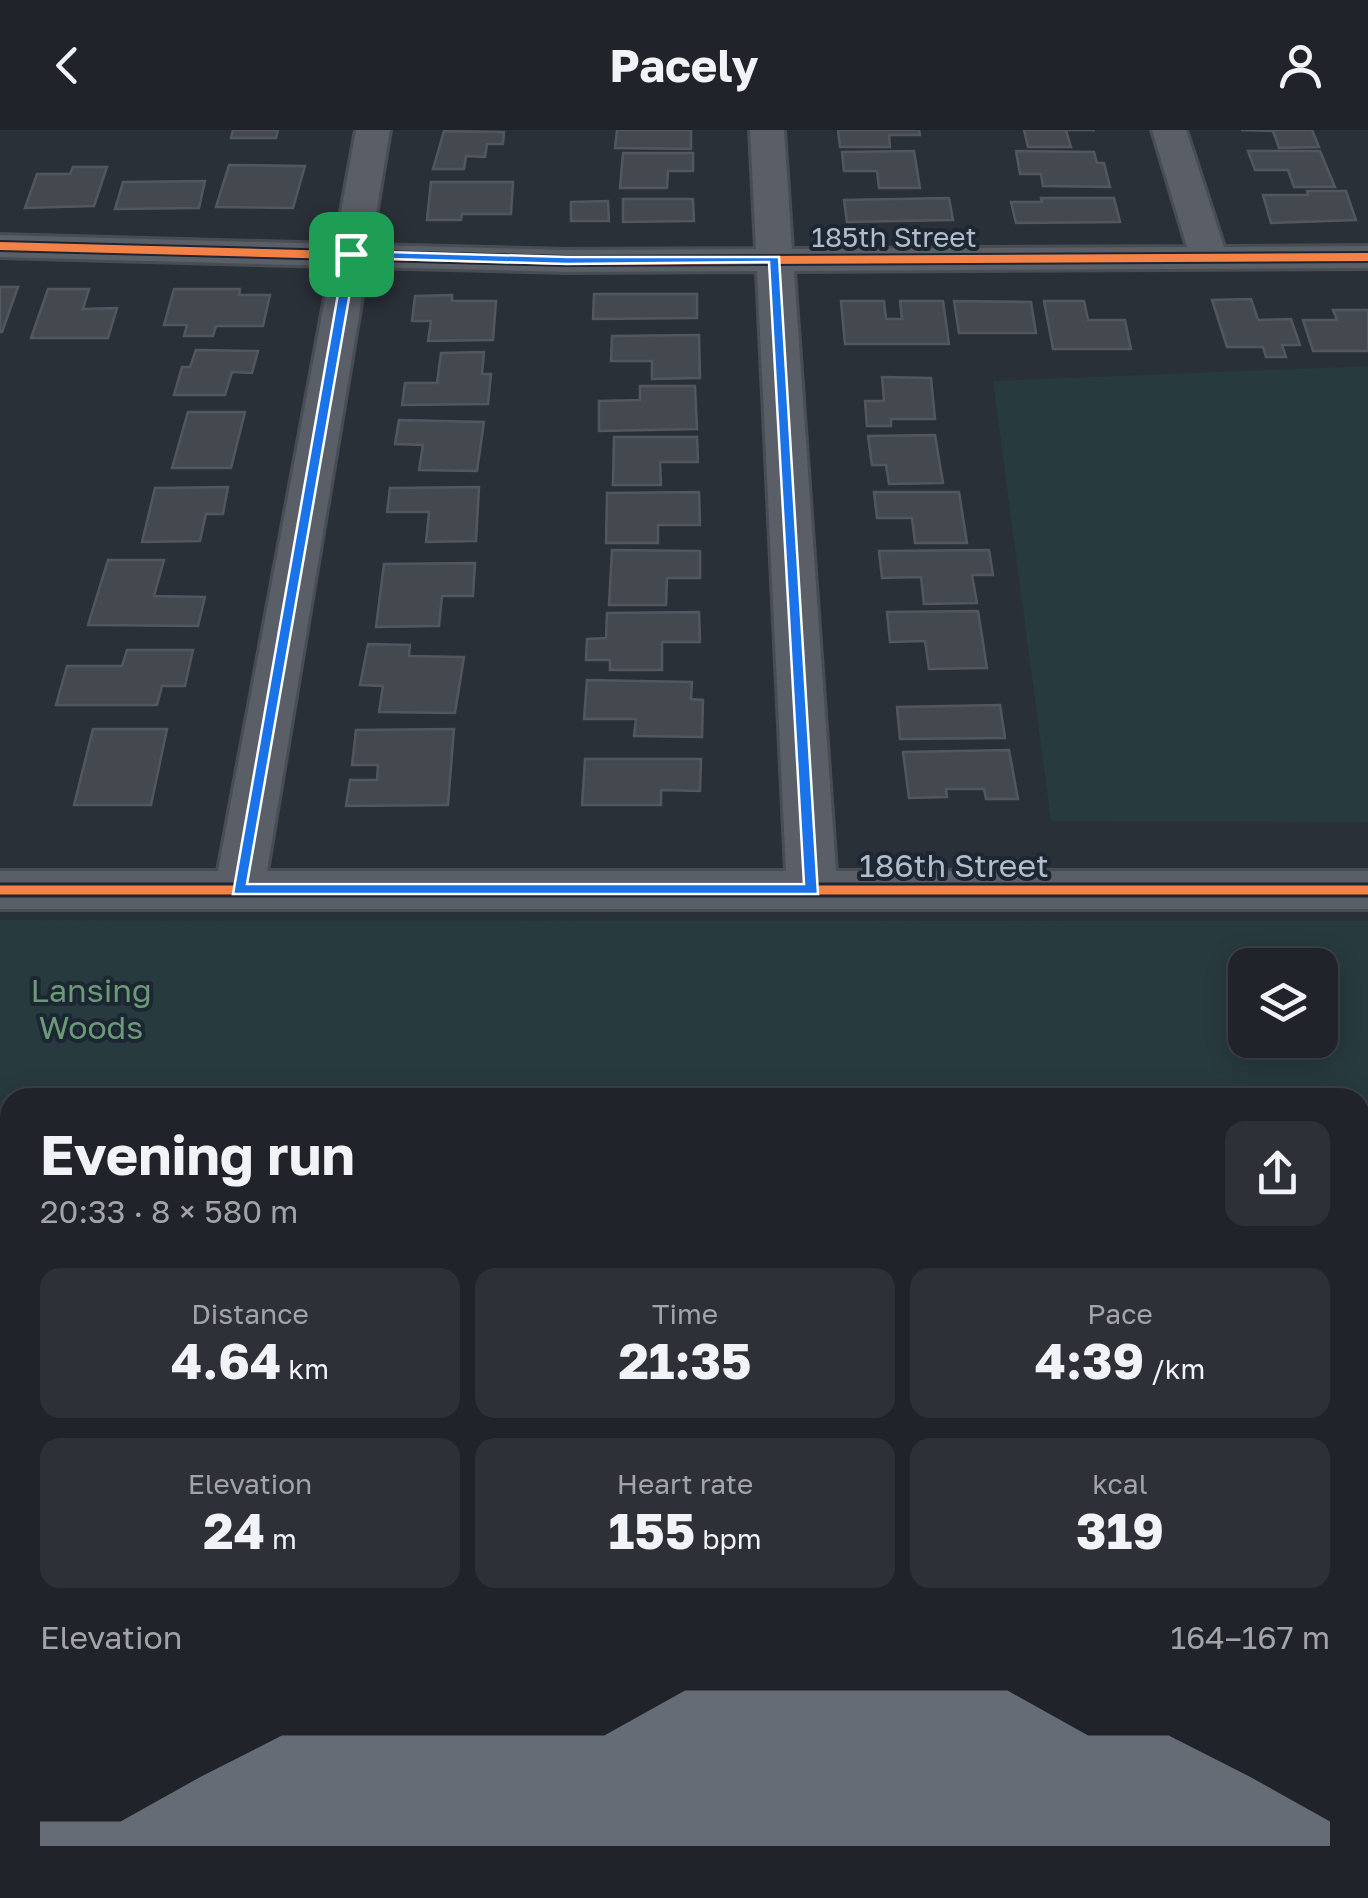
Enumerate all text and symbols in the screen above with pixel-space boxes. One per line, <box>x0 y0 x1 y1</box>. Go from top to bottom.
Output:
icon: back <box>40 38 95 93</box>
text: Pacely <box>609 38 759 92</box>
icon: person <box>1273 38 1328 93</box>
pin <box>309 212 394 297</box>
street label: 185th Street <box>811 220 977 253</box>
icon: arrive <box>324 227 379 282</box>
street label: 186th Street <box>859 846 1049 884</box>
map controls <box>1228 948 1338 1058</box>
button: layers <box>1228 948 1338 1058</box>
park label: Lansing Woods <box>30 971 152 1046</box>
text: Evening run <box>40 1121 355 1187</box>
button: share <box>1225 1121 1330 1226</box>
text: 20:33 · 8 × 580 m <box>40 1192 298 1230</box>
text: Distance <box>191 1297 309 1330</box>
text: Time <box>652 1297 718 1330</box>
text: Pace <box>1087 1297 1153 1330</box>
text: 4.64 <box>171 1330 281 1390</box>
text: 21:35 <box>618 1330 752 1390</box>
text: 4:39 <box>1035 1330 1144 1390</box>
text: km <box>281 1352 329 1385</box>
text: /km <box>1144 1352 1205 1385</box>
text: Elevation <box>188 1467 312 1500</box>
text: Heart rate <box>617 1467 753 1500</box>
text: kcal <box>1092 1467 1148 1500</box>
text: 24 <box>203 1500 265 1560</box>
text: 155 <box>609 1500 695 1560</box>
text: 319 <box>1076 1500 1164 1560</box>
text: m <box>265 1522 297 1555</box>
text: bpm <box>695 1522 761 1555</box>
text: Elevation <box>40 1618 182 1656</box>
text: 164–167 m <box>1170 1618 1330 1656</box>

